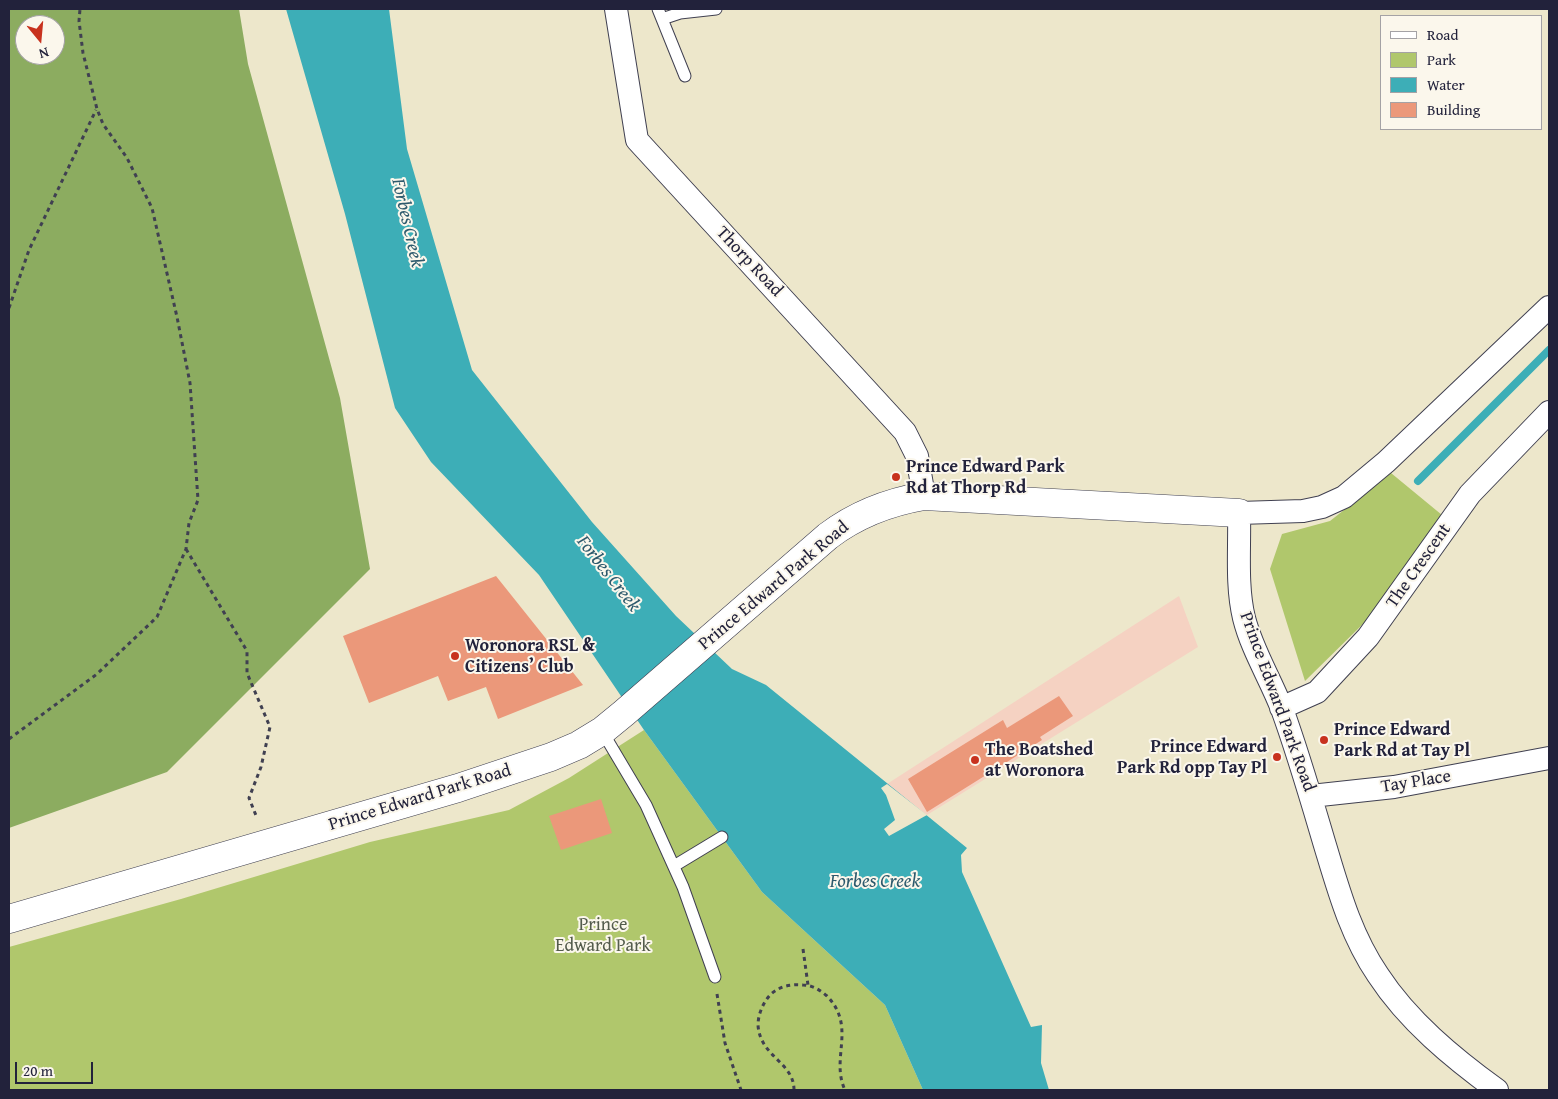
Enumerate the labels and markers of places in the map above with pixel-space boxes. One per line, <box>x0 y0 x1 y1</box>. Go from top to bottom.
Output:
place label: Prince Edward Park Rd at Thorp Rd <box>906 456 1065 498</box>
marker: Prince Edward Park Rd at Thorp Rd <box>890 471 902 483</box>
place label: Woronora RSL & Citizens’ Club <box>465 635 595 678</box>
marker: Woronora RSL & Citizens’ Club <box>449 650 461 662</box>
place label: Prince Edward Park Rd at Tay Pl <box>1334 719 1470 762</box>
marker: Prince Edward Park Rd at Tay Pl <box>1318 734 1330 746</box>
place label: Prince Edward Park Rd opp Tay Pl <box>1117 736 1267 779</box>
place label: The Boatshed at Woronora <box>985 739 1093 782</box>
marker: Prince Edward Park Rd opp Tay Pl <box>1271 751 1283 763</box>
marker: The Boatshed at Woronora <box>969 754 981 766</box>

